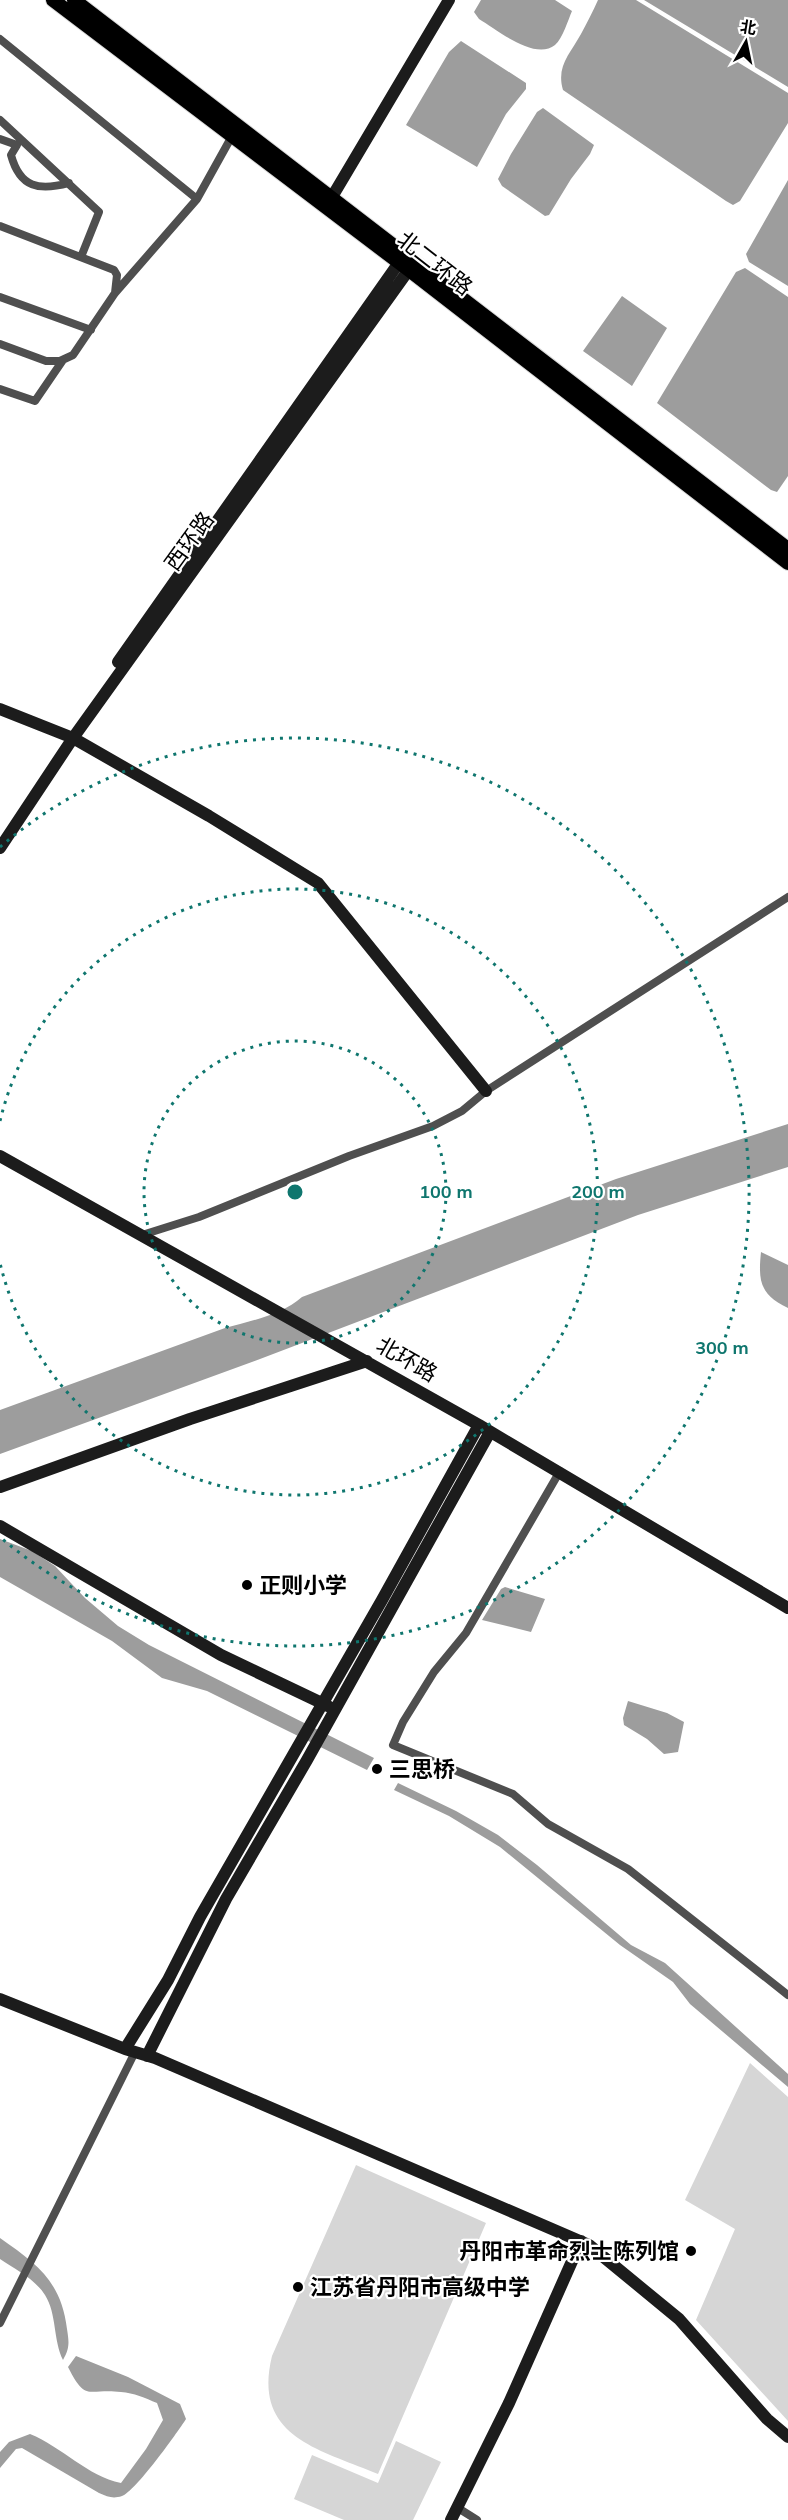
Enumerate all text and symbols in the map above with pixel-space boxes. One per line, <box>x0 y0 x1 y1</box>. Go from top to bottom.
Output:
north arrow <box>716 12 776 72</box>
text: 北 <box>739 16 758 38</box>
street label: 北二环路 <box>392 225 478 301</box>
street label: 西环路 <box>158 506 220 576</box>
text: 100 m <box>419 1180 473 1203</box>
text: 200 m <box>571 1180 625 1203</box>
centre of rings <box>285 1182 305 1202</box>
street label: 北环路 <box>371 1330 443 1388</box>
text: 300 m <box>695 1336 749 1359</box>
place label: 正则小学 <box>259 1571 347 1599</box>
marker: 正则小学 <box>240 1578 254 1592</box>
place label: 三思桥 <box>389 1755 455 1783</box>
marker: 三思桥 <box>370 1762 384 1776</box>
place label: 丹阳市革命烈士陈列馆 <box>459 2237 679 2265</box>
marker: 丹阳市革命烈士陈列馆 <box>684 2244 698 2258</box>
place label: 江苏省丹阳市高级中学 <box>310 2273 530 2301</box>
marker: 江苏省丹阳市高级中学 <box>291 2280 305 2294</box>

